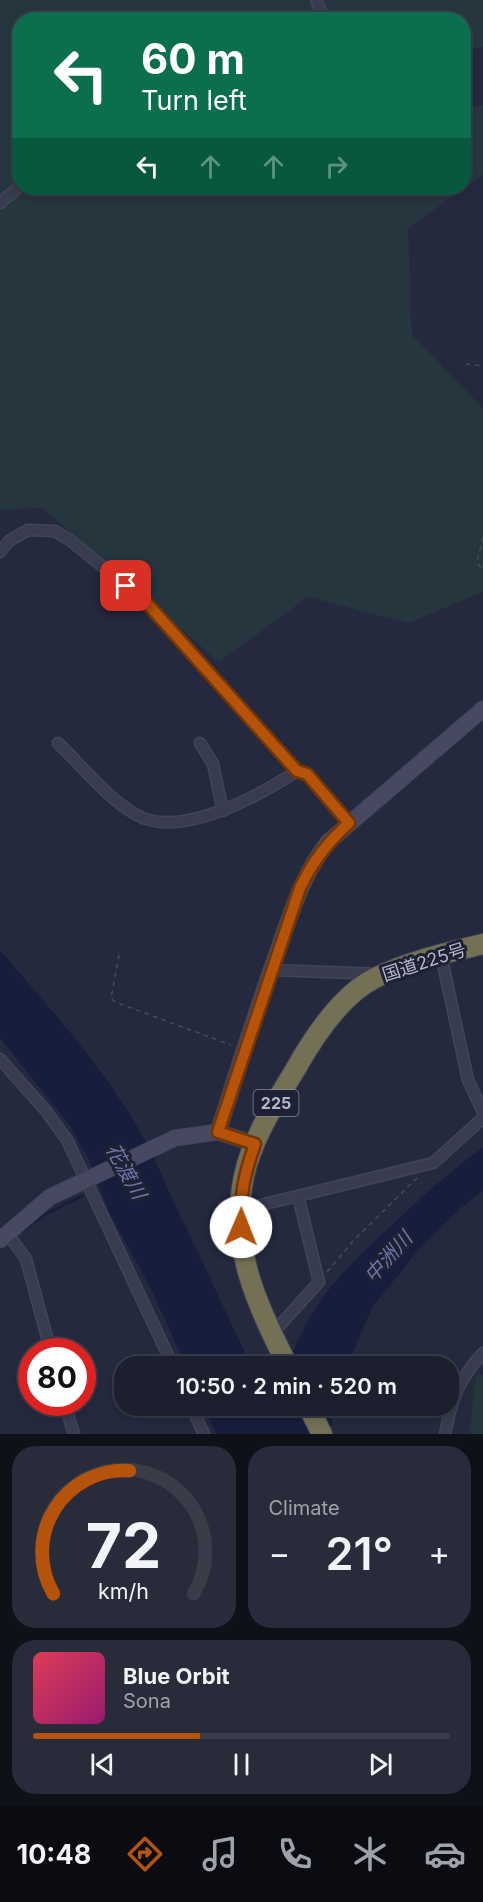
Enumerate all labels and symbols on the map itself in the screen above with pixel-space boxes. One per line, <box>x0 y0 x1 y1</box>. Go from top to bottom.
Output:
pin <box>100 560 151 611</box>
street label: 国道225号 <box>379 939 469 985</box>
road number: 225 <box>254 1090 298 1116</box>
water label: 花渡川 <box>101 1139 152 1205</box>
position arrow <box>209 1195 273 1259</box>
water label: 中洲川 <box>359 1225 418 1287</box>
speed limit sign: 80 <box>18 1338 96 1416</box>

